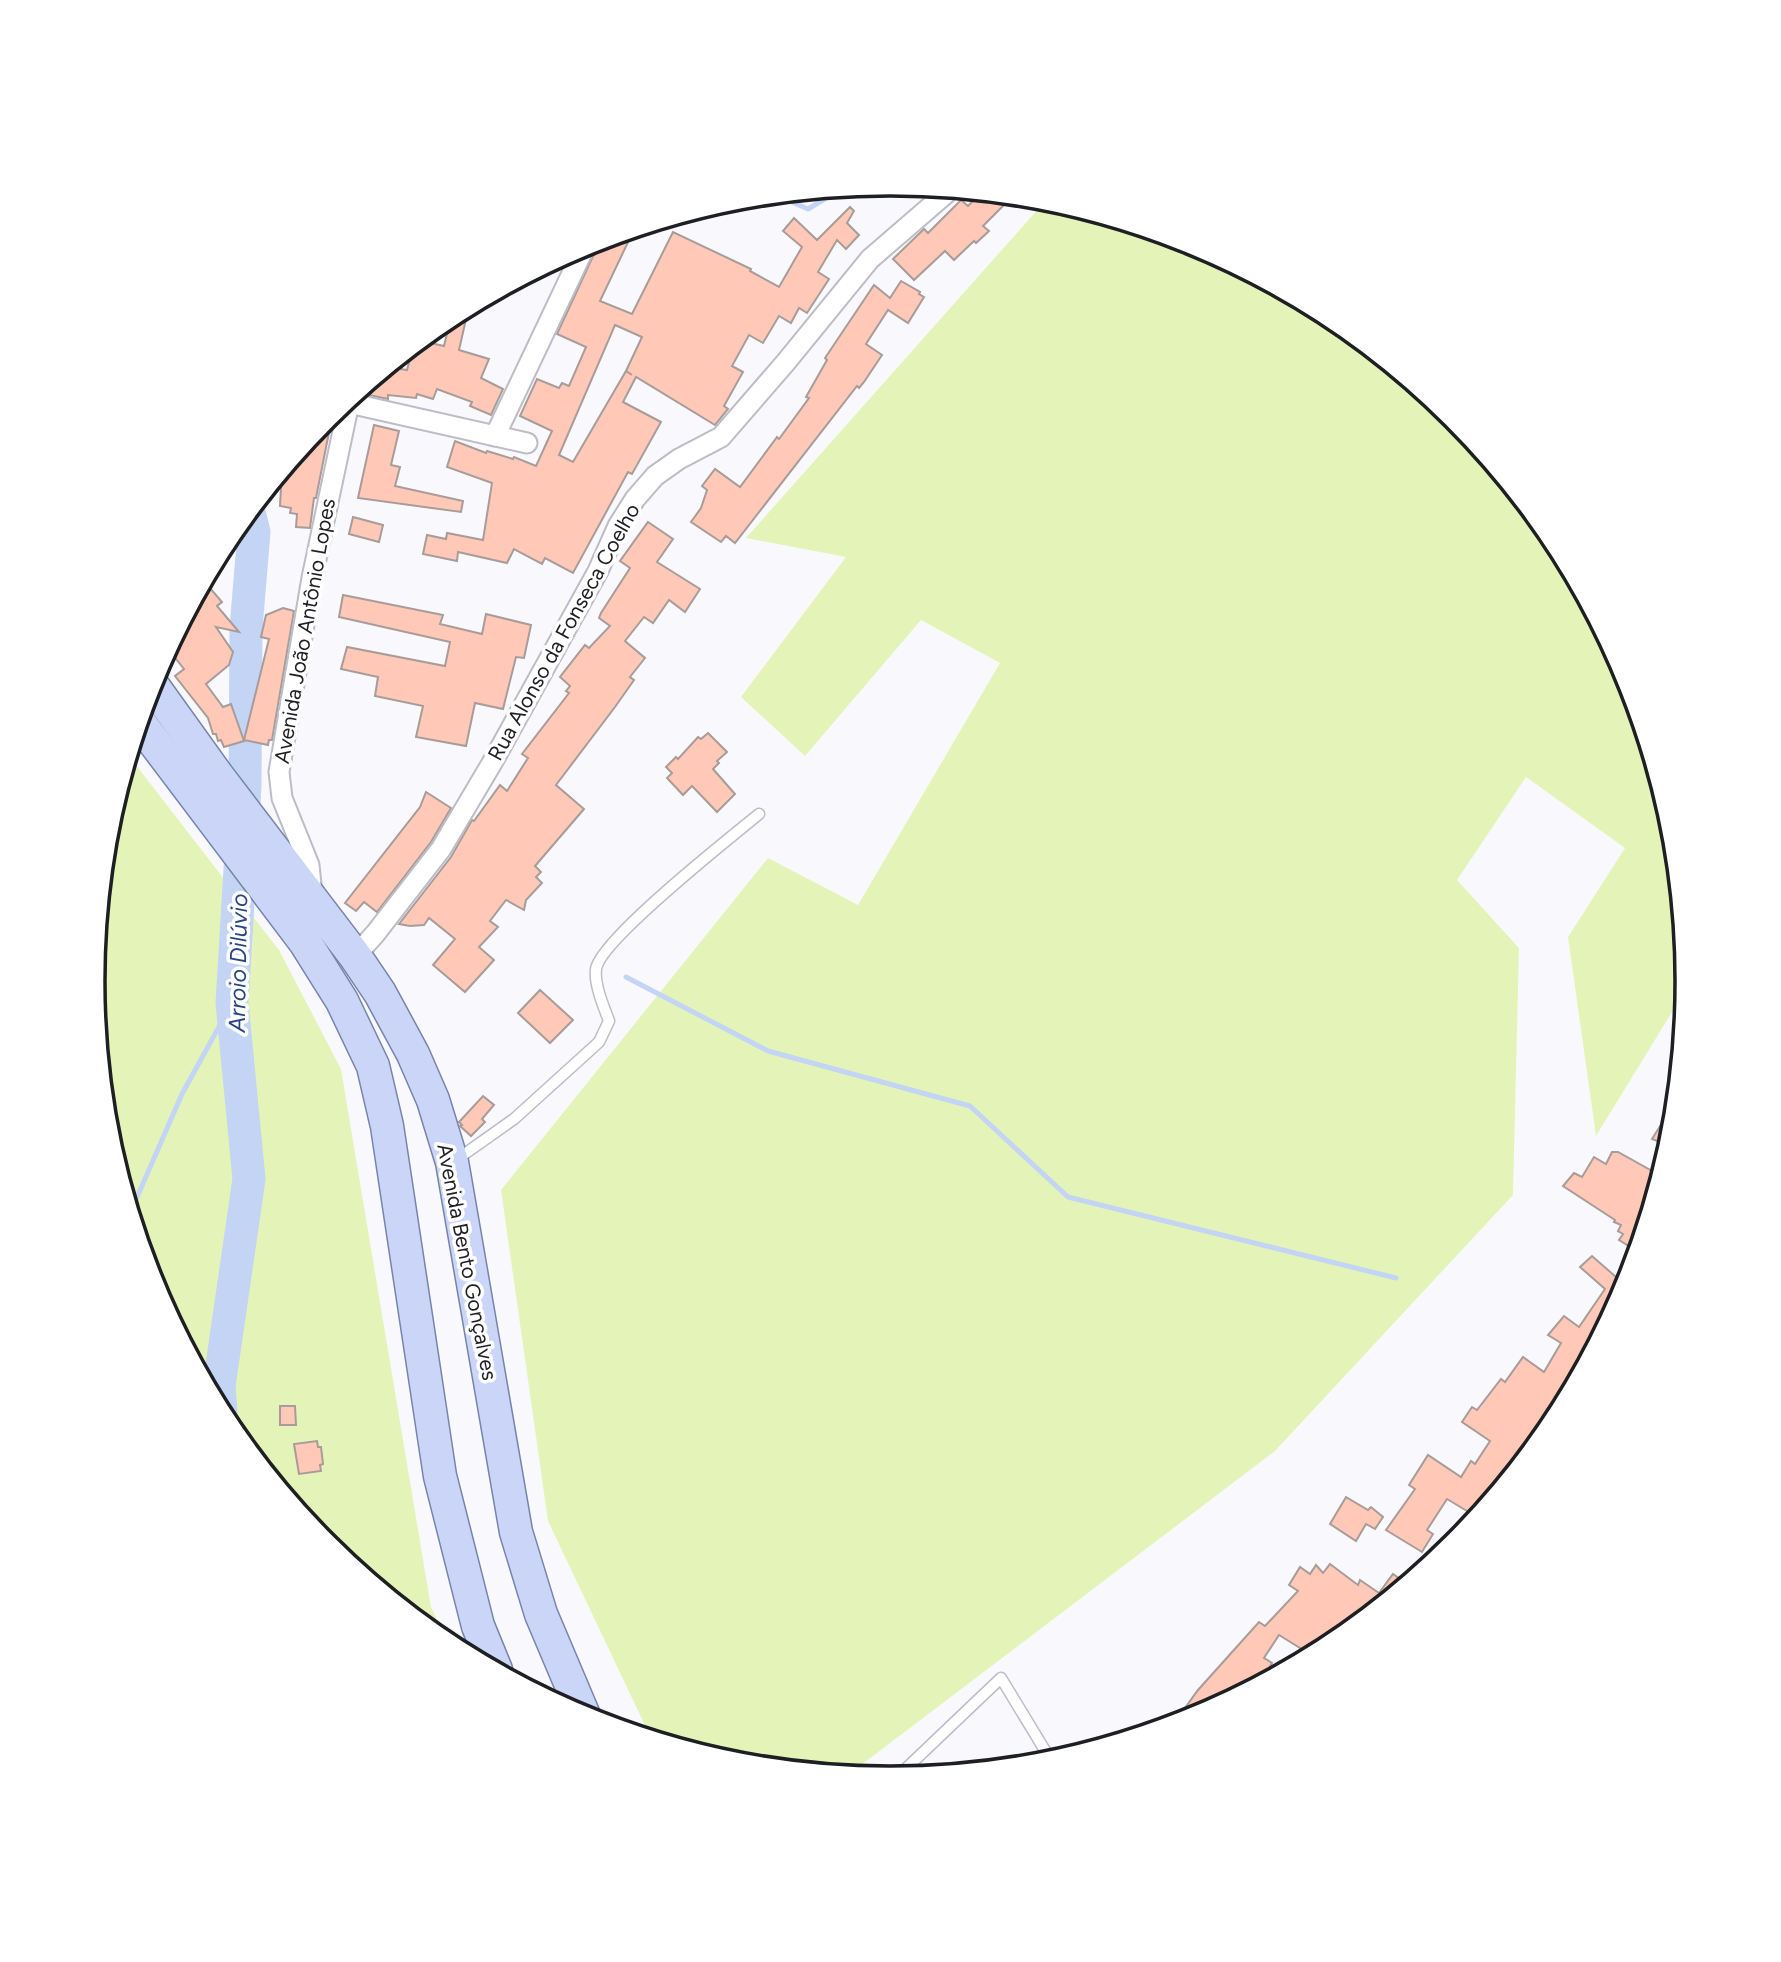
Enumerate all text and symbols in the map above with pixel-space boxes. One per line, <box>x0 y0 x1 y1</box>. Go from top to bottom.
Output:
street label: Avenida João Antônio Lopes <box>269 496 340 765</box>
street label: Rua Alonso da Fonseca Coelho <box>482 499 645 765</box>
water label: Arroio Dilúvio <box>223 893 253 1034</box>
street label: Avenida Bento Gonçalves <box>432 1141 503 1382</box>

